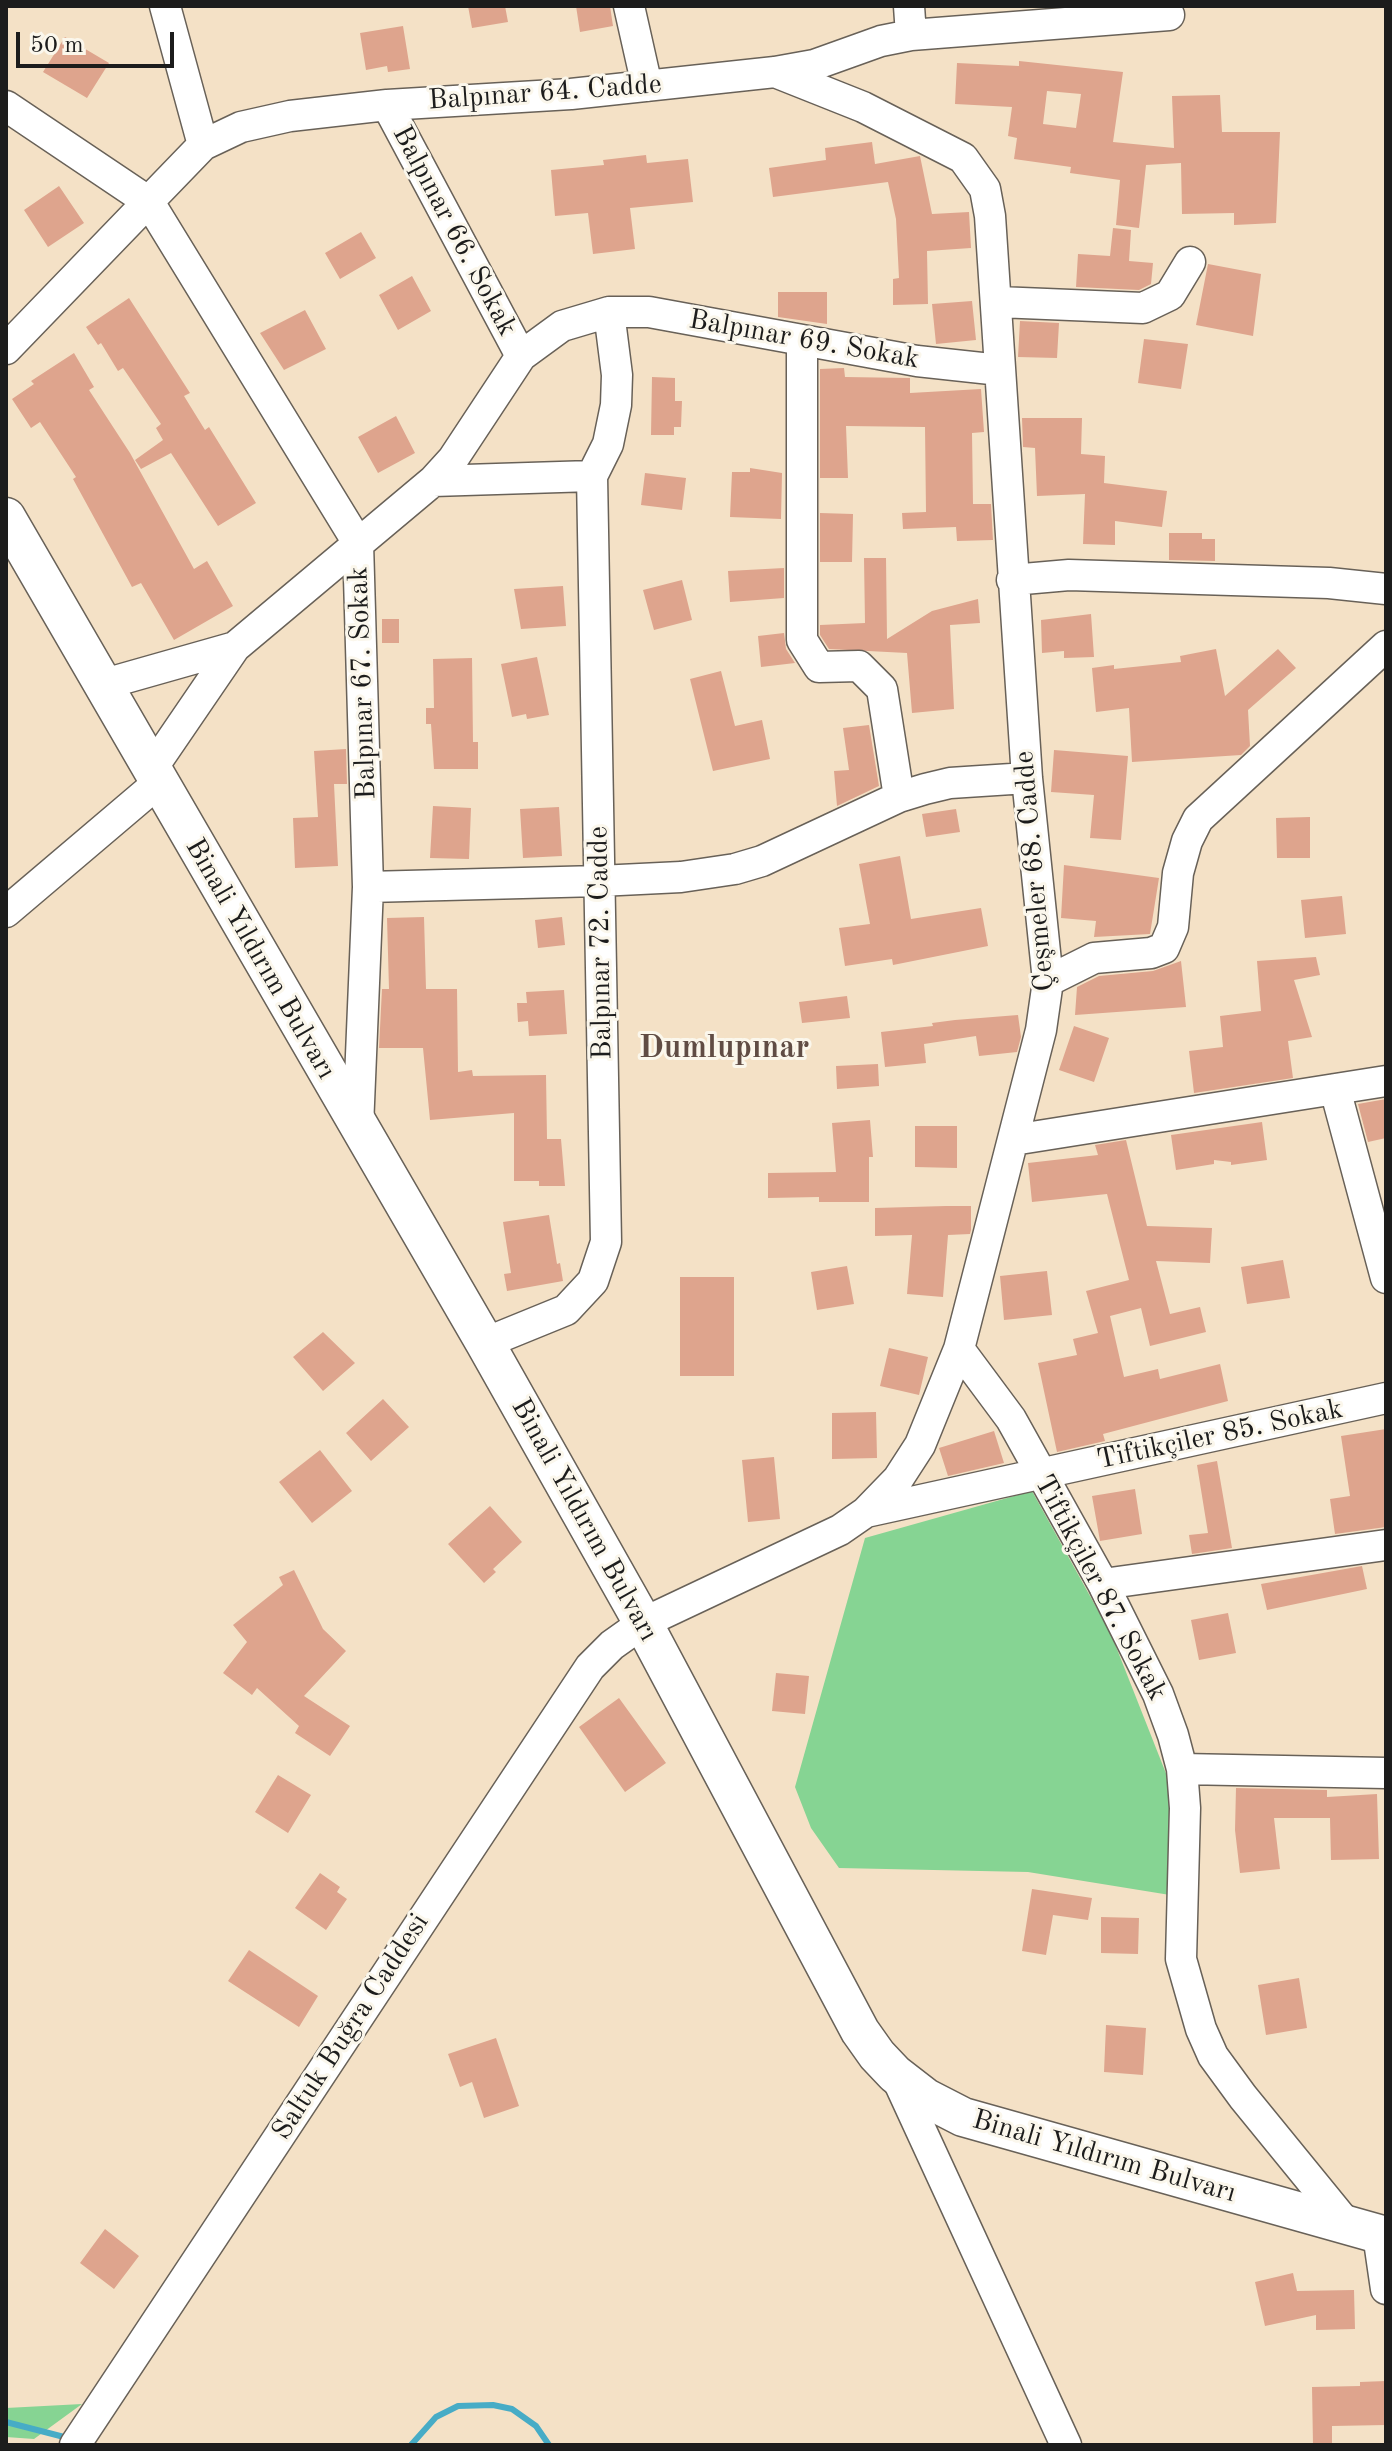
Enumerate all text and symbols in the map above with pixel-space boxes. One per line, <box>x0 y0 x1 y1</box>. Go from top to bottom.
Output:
scale bar <box>20 16 178 66</box>
text: 50 m <box>30 34 84 58</box>
street label: Balpınar 64. Cadde <box>427 68 663 118</box>
street label: Balpınar 66. Sokak <box>384 120 524 342</box>
street label: Balpınar 69. Sokak <box>686 303 922 377</box>
street label: Balpınar 67. Sokak <box>342 566 384 800</box>
street label: Çeşmeler 68. Cadde <box>1008 749 1062 993</box>
street label: Balpınar 72. Cadde <box>582 826 620 1060</box>
street label: Binali Yıldırım Bulvarı <box>177 833 343 1085</box>
district label: Dumlupınar <box>639 1030 809 1068</box>
street label: Binali Yıldırım Bulvarı <box>503 1393 665 1647</box>
street label: Tiftikçiler 85. Sokak <box>1094 1393 1346 1477</box>
street label: Tiftikçiler 87. Sokak <box>1026 1469 1174 1707</box>
street label: Saltuk Buğra Caddesi <box>265 1908 437 2146</box>
street label: Binali Yıldırım Bulvarı <box>968 2103 1240 2211</box>

